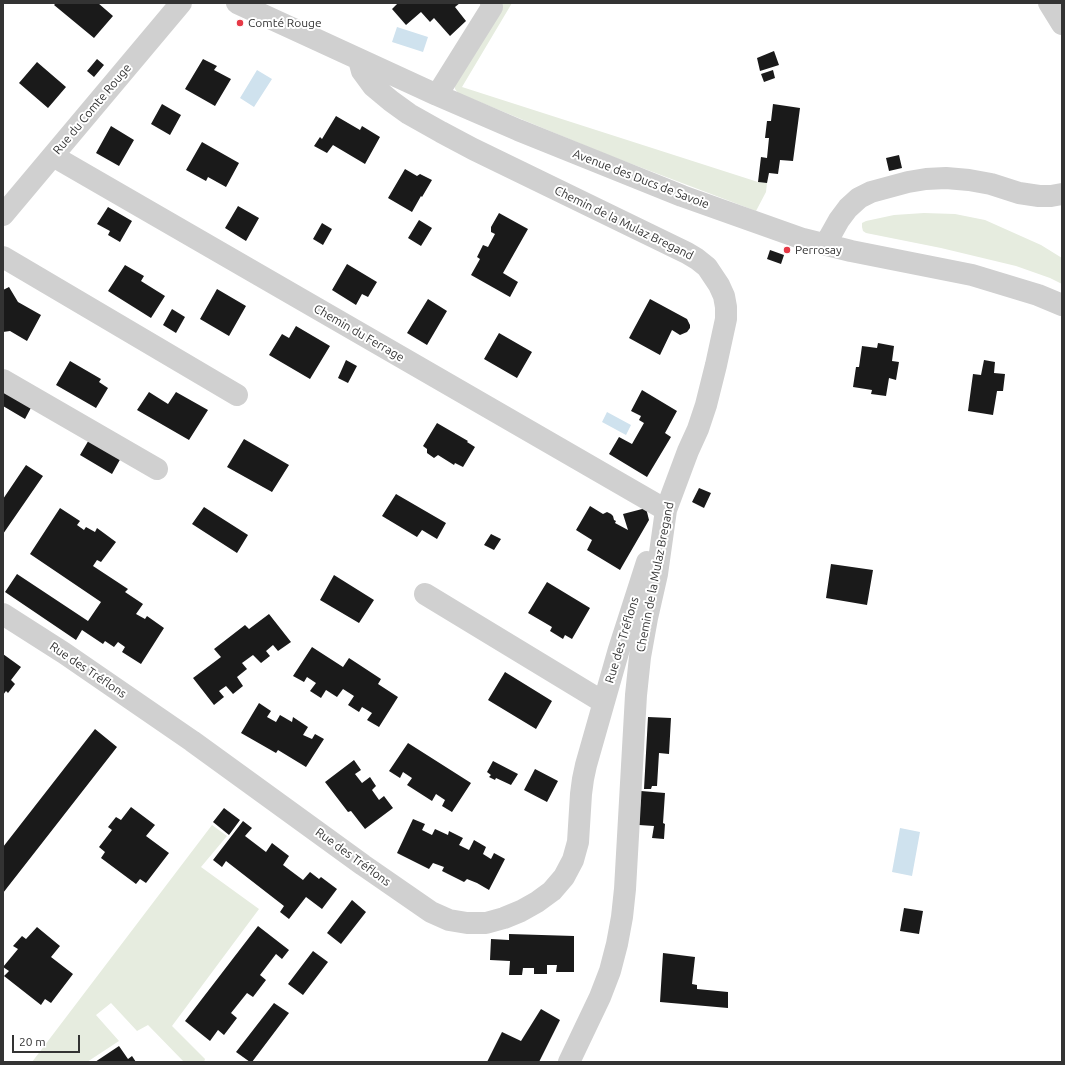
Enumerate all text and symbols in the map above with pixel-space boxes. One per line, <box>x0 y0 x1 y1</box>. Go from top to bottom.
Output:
place label: Comté Rouge <box>248 16 322 30</box>
marker: Comté Rouge <box>235 18 245 28</box>
street label: Rue du Comte Rouge <box>50 61 134 157</box>
street label: Avenue des Ducs de Savoie <box>571 146 711 212</box>
street label: Chemin de la Mulaz Bregand <box>552 183 696 263</box>
place label: Perrosay <box>795 243 842 257</box>
marker: Perrosay <box>782 245 792 255</box>
street label: Chemin du Ferrage <box>311 301 407 365</box>
street label: Chemin de la Mulaz Bregand <box>633 501 677 653</box>
street label: Rue des Tréflons <box>602 595 642 685</box>
street label: Rue des Tréflons <box>47 639 129 701</box>
street label: Rue des Tréflons <box>313 825 393 889</box>
scale bar <box>14 1027 82 1053</box>
text: 20 m <box>19 1035 46 1048</box>

